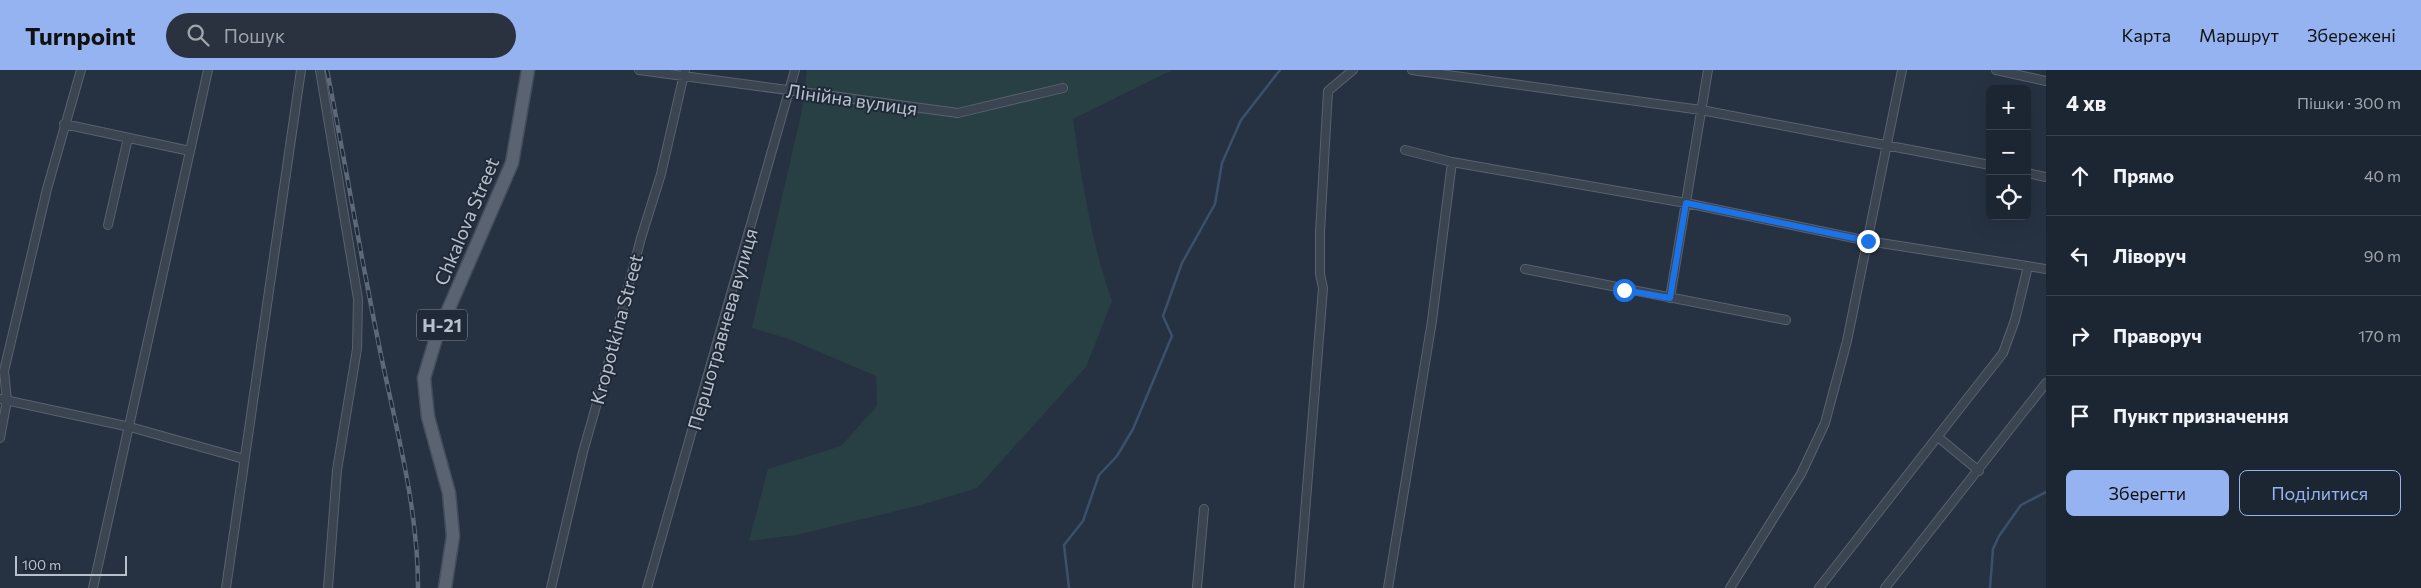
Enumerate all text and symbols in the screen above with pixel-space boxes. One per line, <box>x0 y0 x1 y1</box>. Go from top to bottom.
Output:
search box <box>166 13 516 58</box>
text: Turnpoint <box>25 21 136 50</box>
icon: search <box>184 21 212 49</box>
text: Пошук <box>224 24 285 47</box>
text: Карта <box>2121 24 2171 46</box>
text: Маршрут <box>2199 24 2279 46</box>
text: Збережені <box>2307 24 2396 46</box>
street label: Лінійна вулиця <box>785 78 919 120</box>
map controls <box>1986 85 2031 220</box>
button: + <box>1986 85 2031 130</box>
text: 4 хв <box>2066 90 2106 115</box>
text: Пішки · 300 m <box>2297 93 2401 112</box>
button: − <box>1986 130 2031 175</box>
street label: Chkalova Street <box>429 153 503 288</box>
icon: ahead <box>2066 162 2094 190</box>
text: Прямо <box>2113 164 2174 187</box>
text: 40 m <box>2364 166 2401 185</box>
button: locate <box>1986 175 2031 220</box>
street label: Першотравнева вулиця <box>682 225 762 433</box>
route end <box>1857 230 1880 253</box>
icon: left <box>2066 242 2094 270</box>
text: Ліворуч <box>2113 244 2186 267</box>
text: 90 m <box>2364 246 2401 265</box>
street label: Kropotkina Street <box>585 251 647 407</box>
route start <box>1613 279 1636 302</box>
road number: Н-21 <box>417 310 467 340</box>
icon: right <box>2066 322 2094 350</box>
text: Праворуч <box>2113 324 2202 347</box>
text: 170 m <box>2358 326 2401 345</box>
icon: arrive <box>2066 402 2094 430</box>
text: Пункт призначення <box>2113 404 2289 427</box>
button: Зберегти <box>2066 470 2229 516</box>
button: Поділитися <box>2239 470 2401 516</box>
scale bar <box>15 553 128 576</box>
text: 100 m <box>22 556 61 573</box>

